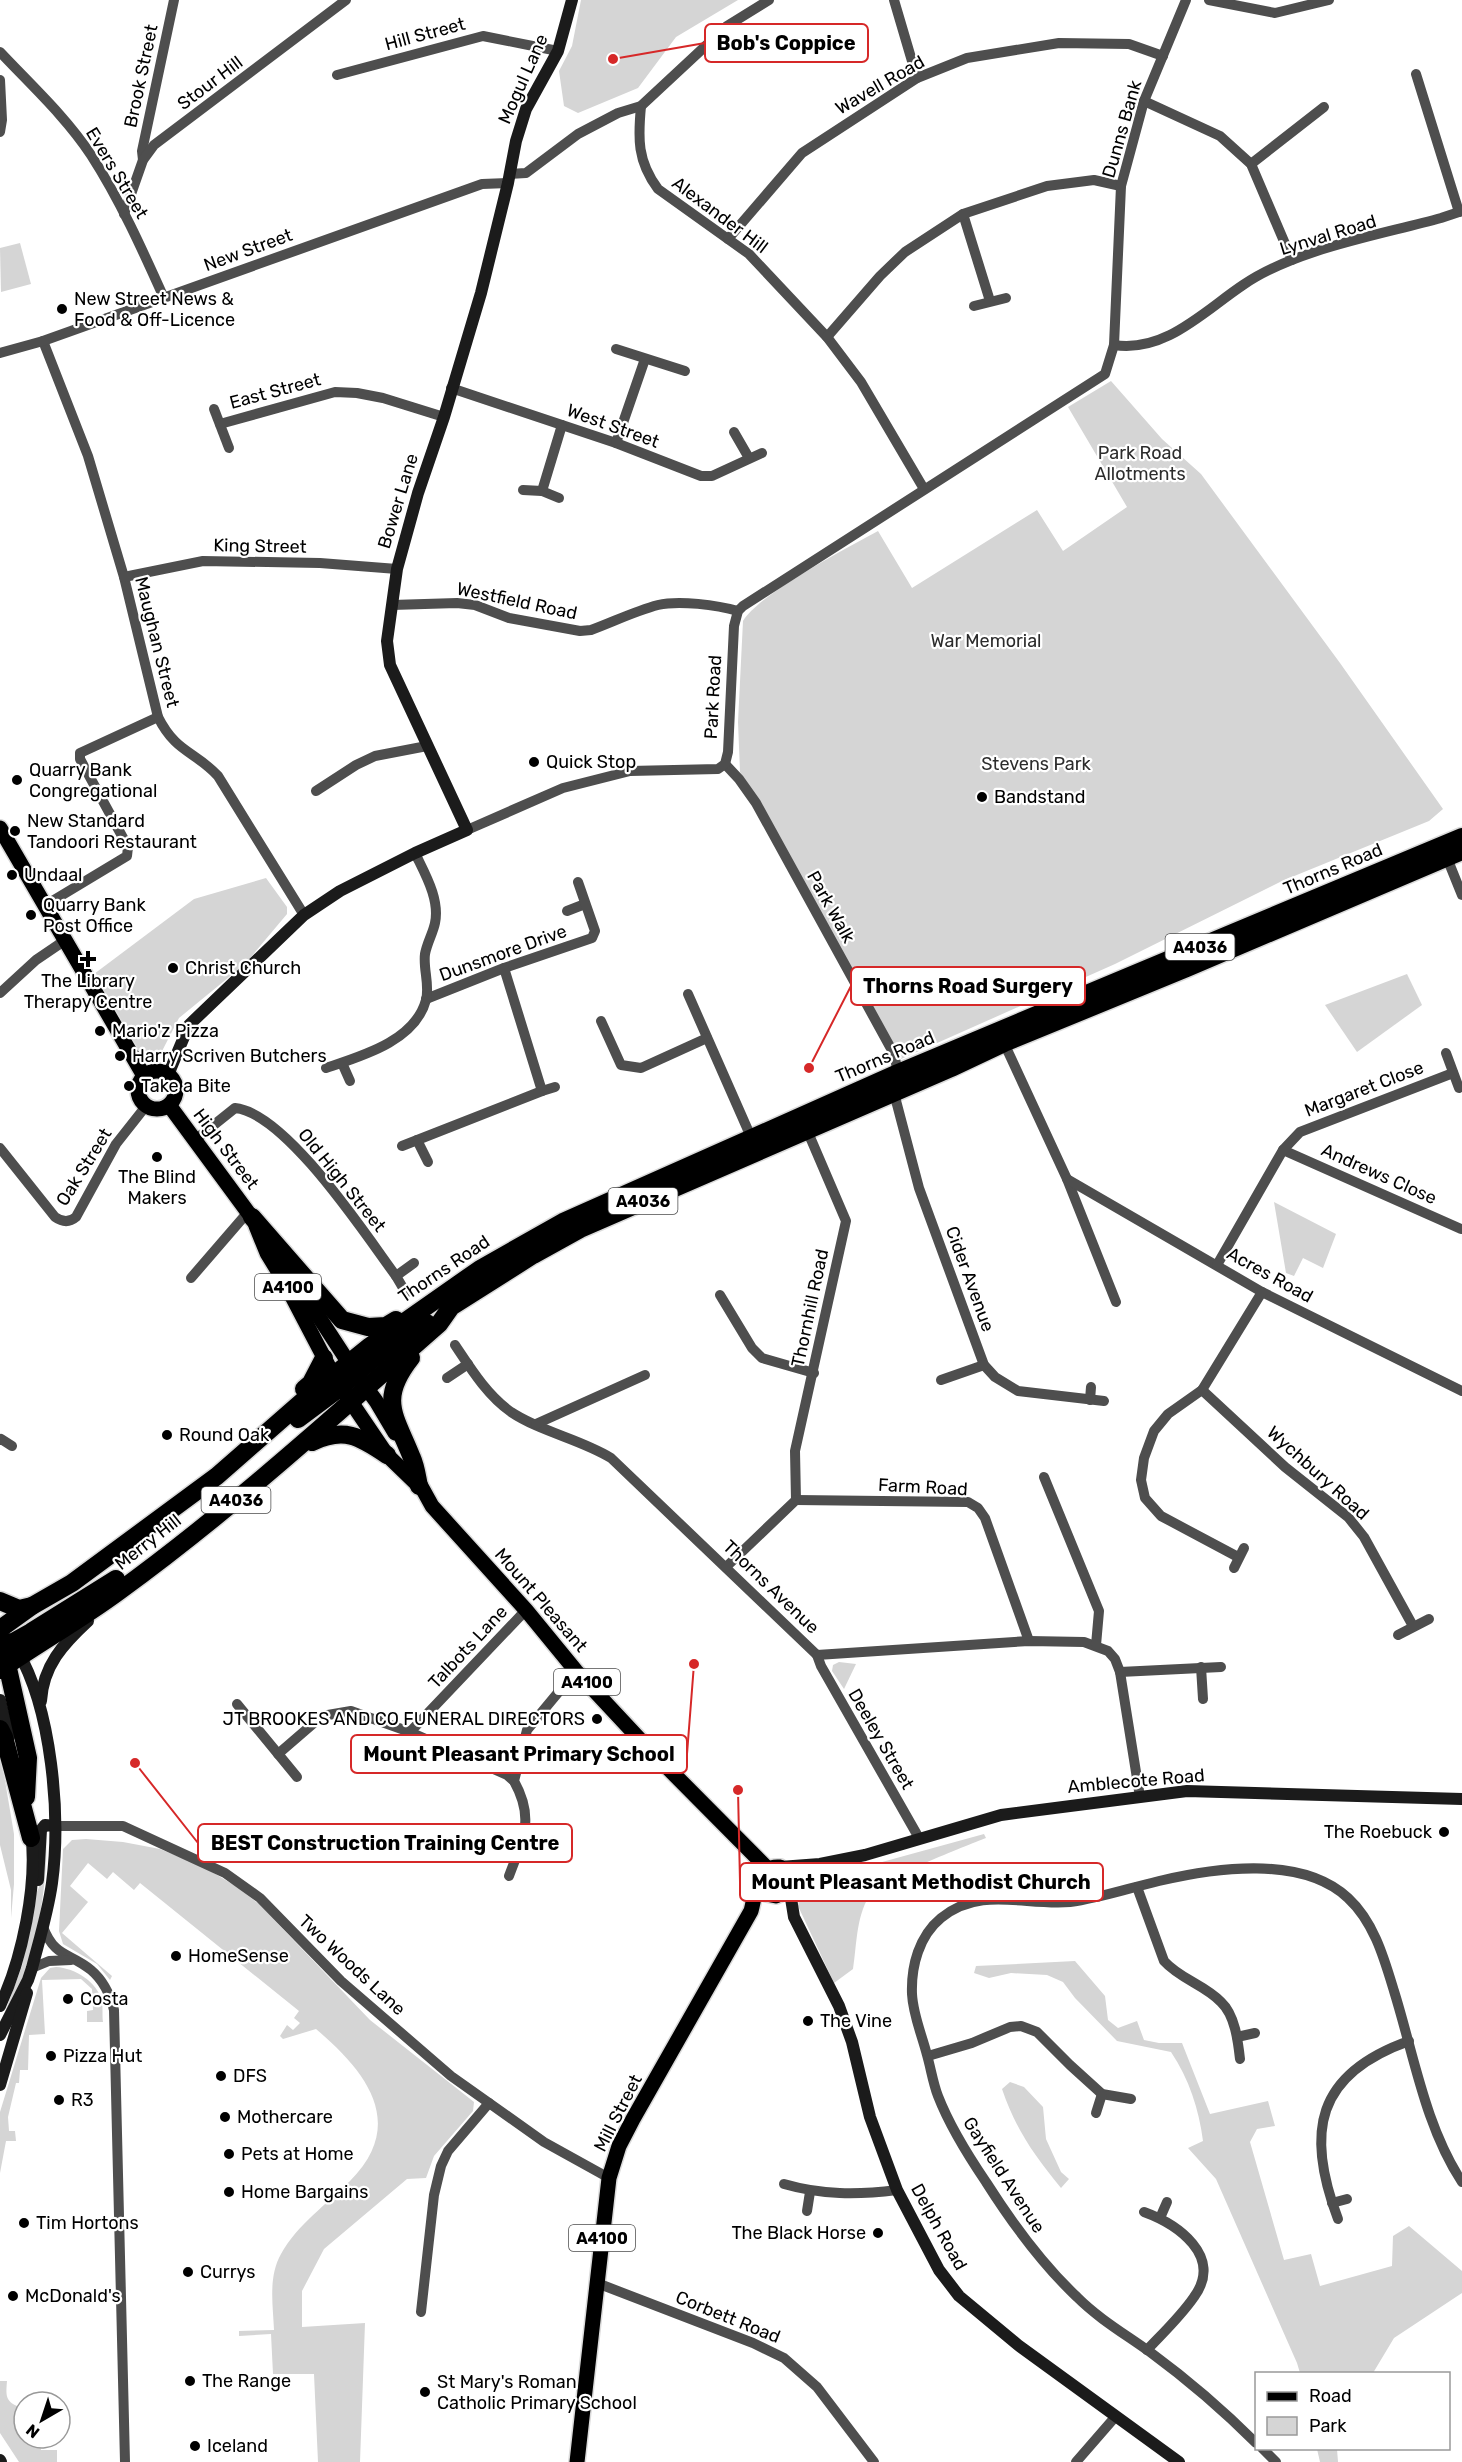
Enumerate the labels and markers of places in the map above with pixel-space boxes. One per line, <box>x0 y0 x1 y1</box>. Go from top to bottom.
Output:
callout: Bob's Coppice <box>705 24 868 62</box>
place label: New Street News & Food & Off-Licence <box>74 288 235 331</box>
marker: New Street News & Food & Off-Licence <box>55 302 69 316</box>
place label: Quick Stop <box>546 751 636 773</box>
marker: Quick Stop <box>527 755 541 769</box>
place label: Quarry Bank Congregational <box>29 759 157 802</box>
marker: Quarry Bank Congregational <box>10 773 24 787</box>
place label: Bandstand <box>994 786 1085 808</box>
marker: Bandstand <box>975 790 989 804</box>
place label: New Standard Tandoori Restaurant <box>27 810 197 853</box>
marker: New Standard Tandoori Restaurant <box>8 824 22 838</box>
place label: Undaal <box>24 864 82 886</box>
marker: Undaal <box>5 868 19 882</box>
place label: Quarry Bank Post Office <box>43 894 146 937</box>
marker: Quarry Bank Post Office <box>24 908 38 922</box>
marker: The Library Therapy Centre <box>79 950 97 968</box>
place label: Christ Church <box>185 957 301 979</box>
marker: Christ Church <box>166 961 180 975</box>
callout: Thorns Road Surgery <box>851 967 1085 1005</box>
place label: The Library Therapy Centre <box>24 970 152 1013</box>
place label: Mario'z Pizza <box>112 1020 219 1042</box>
marker: Mario'z Pizza <box>93 1024 107 1038</box>
place label: Harry Scriven Butchers <box>132 1045 327 1067</box>
marker: Harry Scriven Butchers <box>113 1049 127 1063</box>
place label: Take a Bite <box>141 1075 231 1097</box>
marker: Take a Bite <box>122 1079 136 1093</box>
marker: The Blind Makers <box>150 1150 164 1164</box>
place label: The Blind Makers <box>118 1166 196 1209</box>
place label: Round Oak <box>179 1424 270 1446</box>
marker: Round Oak <box>160 1428 174 1442</box>
place label: JT BROOKES AND CO FUNERAL DIRECTORS <box>223 1708 585 1730</box>
marker: JT BROOKES AND CO FUNERAL DIRECTORS <box>590 1712 604 1726</box>
callout: Mount Pleasant Primary School <box>351 1735 687 1773</box>
place label: The Roebuck <box>1324 1821 1433 1843</box>
callout: BEST Construction Training Centre <box>198 1824 572 1862</box>
marker: The Roebuck <box>1437 1825 1451 1839</box>
callout: Mount Pleasant Methodist Church <box>740 1863 1103 1901</box>
place label: HomeSense <box>188 1945 289 1967</box>
marker: HomeSense <box>169 1949 183 1963</box>
place label: Costa <box>80 1988 128 2010</box>
marker: Costa <box>61 1992 75 2006</box>
place label: The Vine <box>820 2010 892 2032</box>
marker: The Vine <box>801 2014 815 2028</box>
place label: Pizza Hut <box>63 2045 142 2067</box>
marker: Pizza Hut <box>44 2049 58 2063</box>
place label: DFS <box>233 2065 267 2087</box>
marker: DFS <box>214 2069 228 2083</box>
place label: R3 <box>71 2089 94 2111</box>
marker: R3 <box>52 2093 66 2107</box>
place label: Mothercare <box>237 2106 333 2128</box>
marker: Mothercare <box>218 2110 232 2124</box>
place label: Pets at Home <box>241 2143 354 2165</box>
marker: Pets at Home <box>222 2147 236 2161</box>
place label: Home Bargains <box>241 2181 368 2203</box>
marker: Home Bargains <box>222 2185 236 2199</box>
place label: Tim Hortons <box>36 2212 139 2234</box>
marker: Tim Hortons <box>17 2216 31 2230</box>
place label: The Black Horse <box>731 2222 866 2244</box>
marker: The Black Horse <box>871 2226 885 2240</box>
place label: Currys <box>200 2261 255 2283</box>
marker: Currys <box>181 2265 195 2279</box>
place label: McDonald's <box>25 2285 121 2307</box>
marker: McDonald's <box>6 2289 20 2303</box>
place label: The Range <box>202 2370 291 2392</box>
place label: St Mary's Roman Catholic Primary School <box>437 2371 637 2414</box>
marker: The Range <box>183 2374 197 2388</box>
marker: St Mary's Roman Catholic Primary School <box>418 2385 432 2399</box>
place label: Iceland <box>207 2435 268 2457</box>
marker: Iceland <box>188 2439 202 2453</box>

